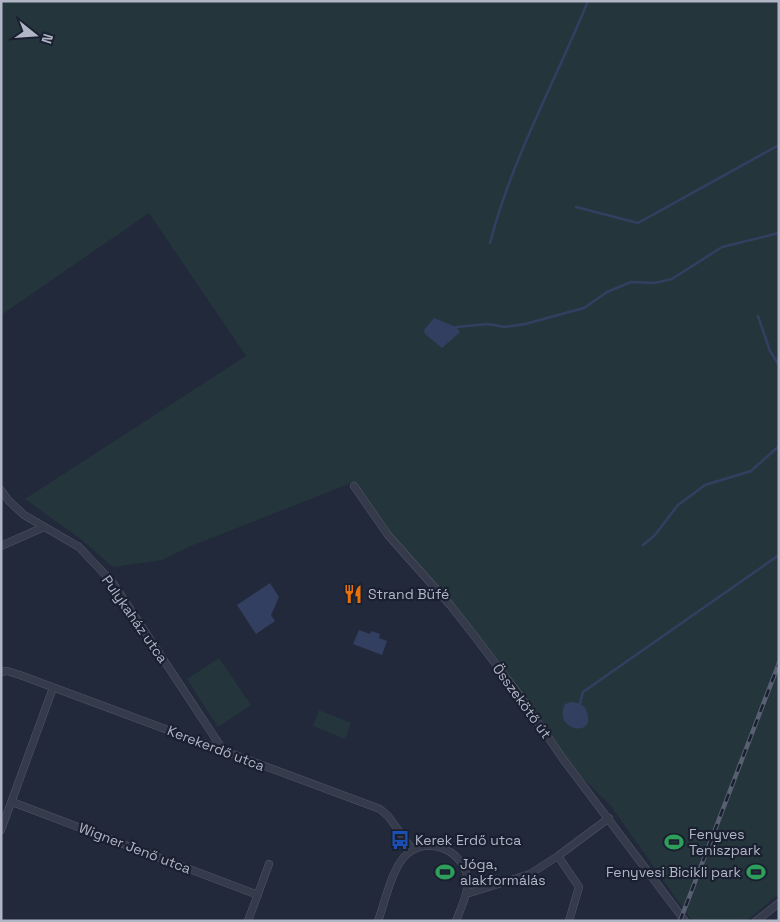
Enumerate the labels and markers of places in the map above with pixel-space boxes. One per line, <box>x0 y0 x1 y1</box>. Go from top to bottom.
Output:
restaurant icon: Strand Büfé <box>342 583 364 605</box>
place label: Strand Büfé <box>368 585 449 603</box>
place label: Fenyves Teniszpark <box>689 825 761 859</box>
bus stop icon: Kerek Erdő utca <box>389 829 411 851</box>
place label: Kerek Erdő utca <box>415 831 521 849</box>
sports icon: Fenyves Teniszpark <box>663 831 685 853</box>
place label: Jóga, alakformálás <box>460 855 546 889</box>
sports icon: Jóga, alakformálás <box>434 861 456 883</box>
sports icon: Fenyvesi Bicikli park <box>745 861 767 883</box>
place label: Fenyvesi Bicikli park <box>606 863 741 881</box>

